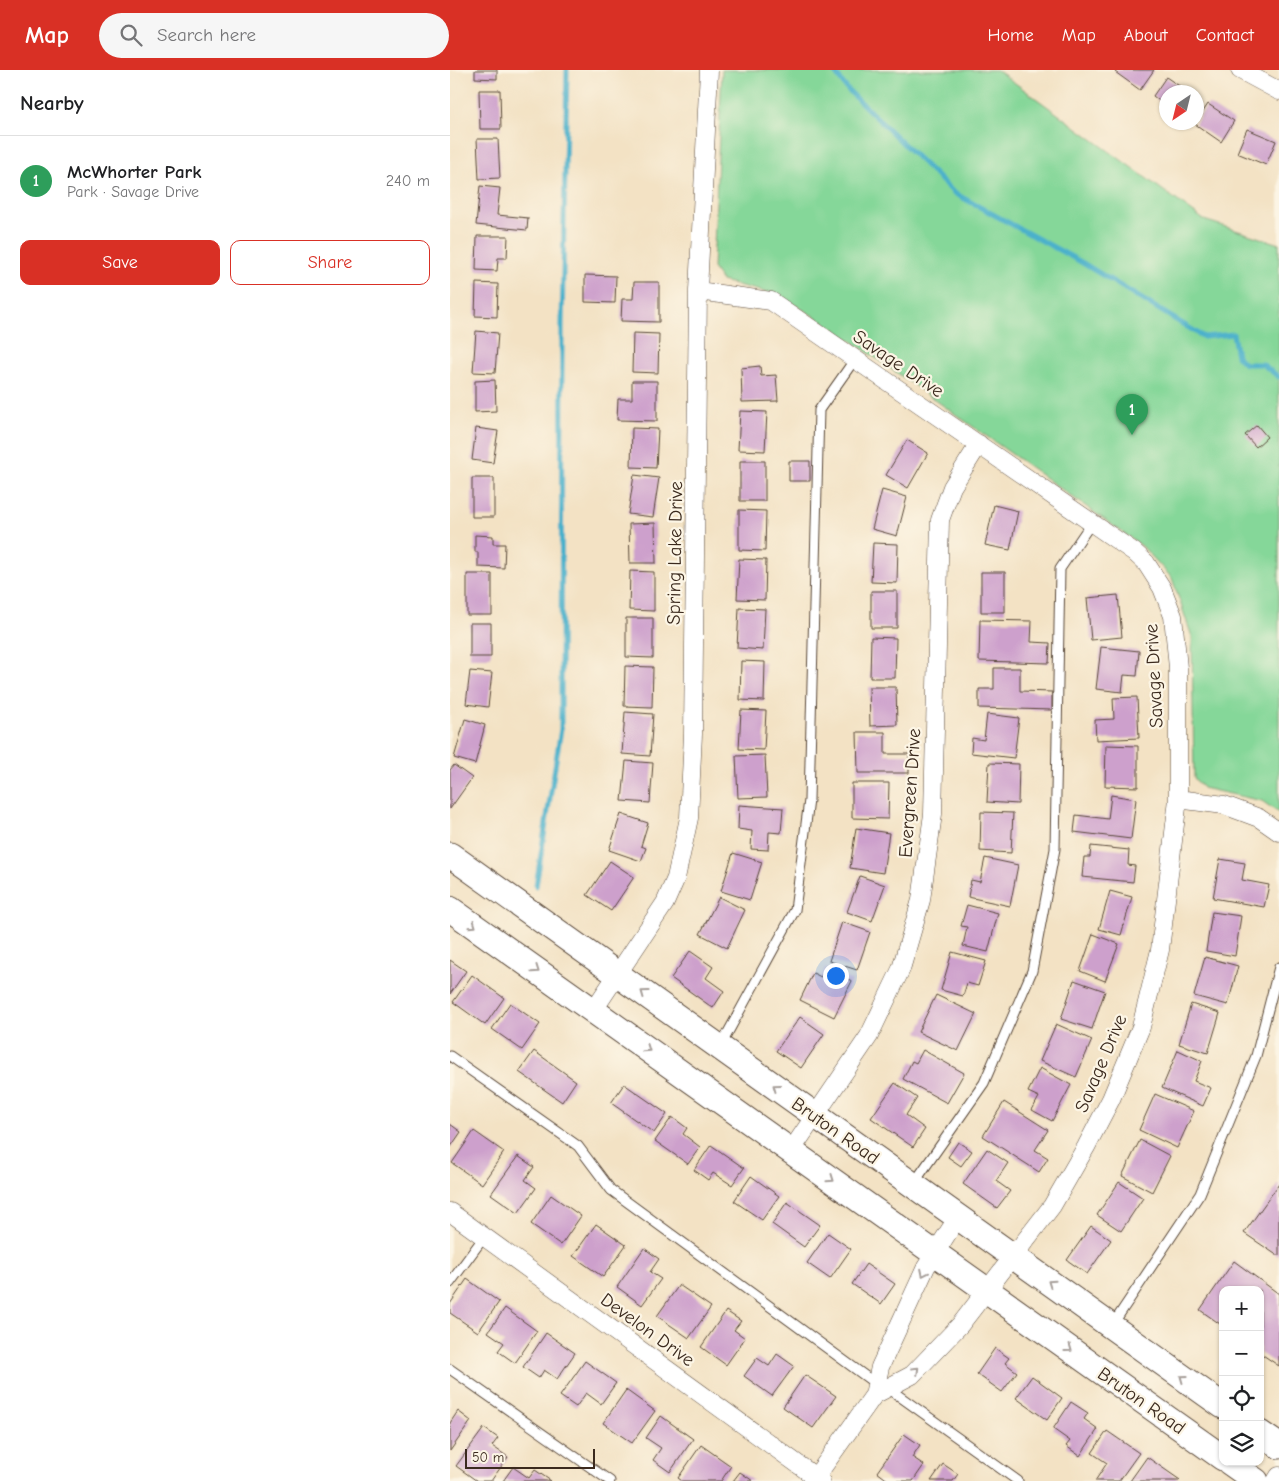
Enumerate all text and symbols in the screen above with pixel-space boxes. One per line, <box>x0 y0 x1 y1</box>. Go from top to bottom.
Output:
search box <box>99 13 449 58</box>
text: Map <box>25 21 69 49</box>
icon: search <box>117 21 145 49</box>
text: Search here <box>157 24 256 46</box>
text: Home <box>987 25 1034 46</box>
text: Map <box>1062 25 1096 46</box>
text: About <box>1124 25 1168 46</box>
text: Contact <box>1196 25 1254 46</box>
north arrow <box>1159 85 1204 130</box>
text: Nearby <box>20 91 84 115</box>
text: McWhorter Park <box>67 161 201 183</box>
text: 1 <box>33 172 39 190</box>
text: 240 m <box>386 172 430 190</box>
text: Park · Savage Drive <box>67 183 199 201</box>
button: Save <box>20 240 220 285</box>
button: Share <box>230 240 430 285</box>
street label: Savage Drive <box>849 325 948 402</box>
pin: 1 <box>1116 394 1148 435</box>
street label: Spring Lake Drive <box>663 481 687 625</box>
street label: Savage Drive <box>1140 623 1168 729</box>
street label: Evergreen Drive <box>895 728 925 858</box>
one-way arrow <box>467 919 477 928</box>
one-way arrow <box>530 963 539 973</box>
your location <box>823 963 849 989</box>
one-way arrow <box>640 990 650 999</box>
street label: Savage Drive <box>1070 1011 1131 1116</box>
one-way arrow <box>642 1043 651 1052</box>
one-way arrow <box>772 1084 782 1093</box>
street label: Bruton Road <box>787 1093 883 1169</box>
one-way arrow <box>825 1173 835 1182</box>
one-way arrow <box>920 1268 930 1277</box>
one-way arrow <box>1047 1280 1057 1289</box>
map controls <box>1219 1286 1264 1466</box>
button: + <box>1219 1286 1264 1331</box>
street label: Develon Drive <box>596 1288 699 1371</box>
button: − <box>1219 1331 1264 1376</box>
one-way arrow <box>1063 1343 1073 1352</box>
street label: Bruton Road <box>1093 1363 1189 1439</box>
one-way arrow <box>910 1367 919 1376</box>
one-way arrow <box>1179 1375 1189 1384</box>
button: locate <box>1219 1376 1264 1421</box>
button: layers <box>1219 1421 1264 1466</box>
scale bar <box>465 1446 595 1469</box>
text: 50 m <box>472 1449 504 1466</box>

